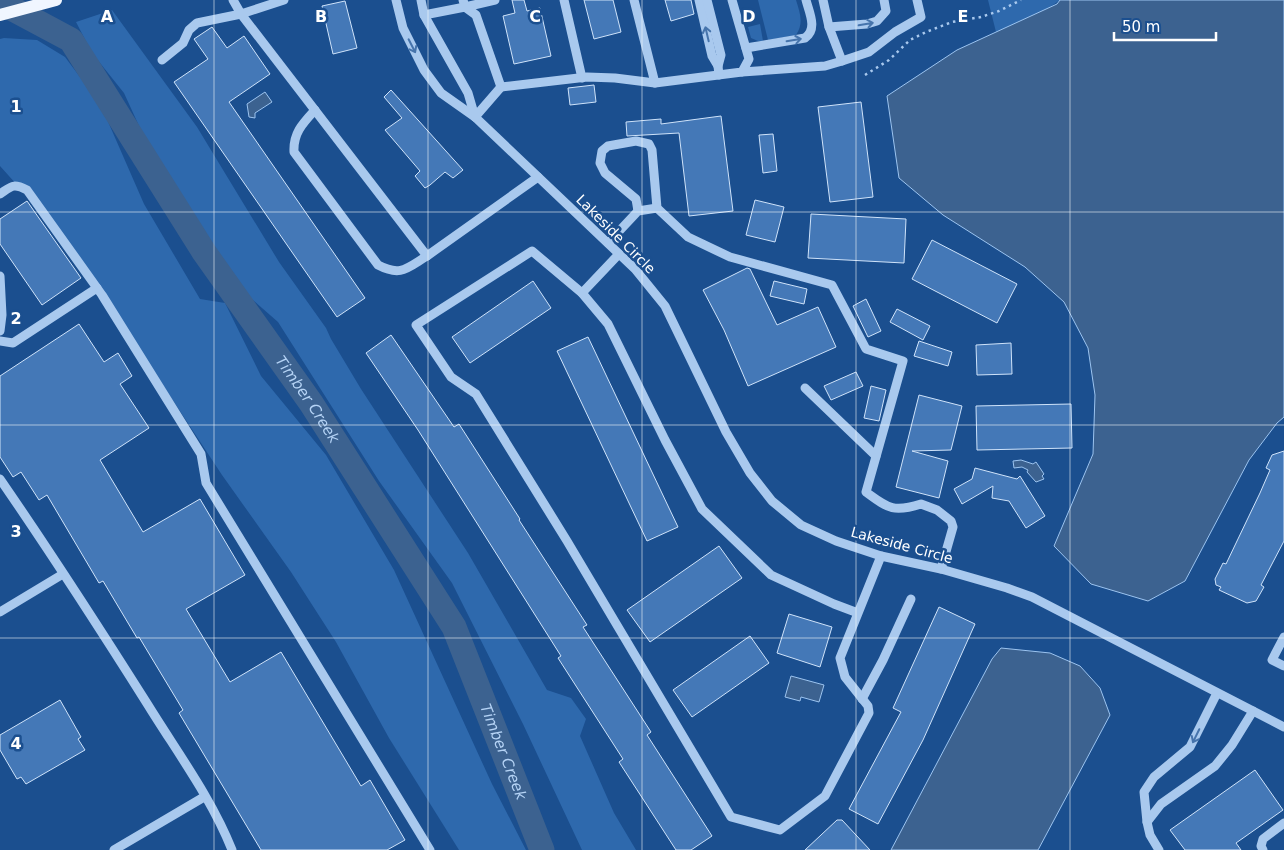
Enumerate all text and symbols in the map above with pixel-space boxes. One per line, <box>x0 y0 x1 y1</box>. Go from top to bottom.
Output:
text: A <box>101 7 114 26</box>
text: B <box>315 7 327 26</box>
text: C <box>529 7 541 26</box>
text: D <box>742 7 756 26</box>
text: E <box>958 7 968 26</box>
scale bar <box>1114 10 1216 42</box>
one-way arrow <box>857 18 873 28</box>
text: 50 m <box>1122 18 1160 36</box>
one-way arrow <box>702 26 711 42</box>
one-way arrow <box>786 35 802 45</box>
one-way arrow <box>408 38 417 53</box>
text: 1 <box>10 97 22 116</box>
street label: Lakeside Circle <box>573 191 659 277</box>
text: 2 <box>10 309 22 328</box>
water label: Timber Creek <box>272 352 344 448</box>
text: 3 <box>10 522 22 541</box>
street label: Lakeside Circle <box>849 524 955 566</box>
water label: Timber Creek <box>476 701 531 804</box>
one-way arrow <box>1191 728 1200 743</box>
text: 4 <box>10 734 22 753</box>

